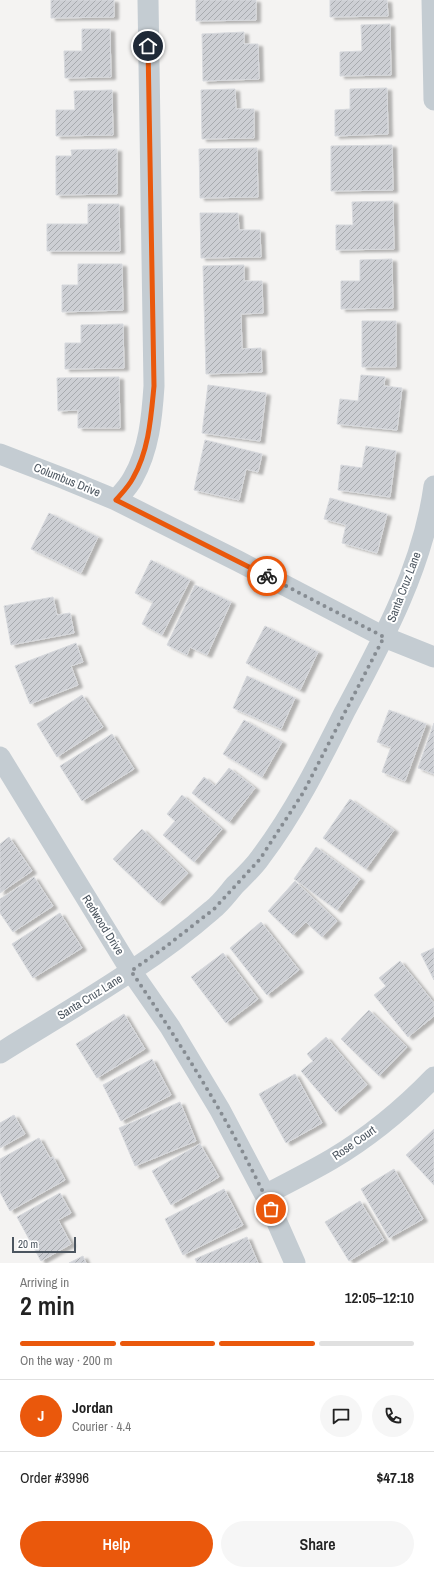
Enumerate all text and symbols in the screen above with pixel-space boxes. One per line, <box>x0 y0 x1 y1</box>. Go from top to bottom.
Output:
pin <box>131 29 165 63</box>
icon: home <box>137 35 159 57</box>
street label: Columbus Drive <box>31 459 103 501</box>
street label: Santa Cruz Lane <box>383 550 425 624</box>
courier <box>247 556 287 596</box>
icon: bike <box>256 565 278 587</box>
street label: Redwood Drive <box>78 892 128 958</box>
street label: Santa Cruz Lane <box>54 971 126 1023</box>
street label: Rose Court <box>329 1122 379 1164</box>
pin <box>254 1192 288 1226</box>
icon: bag <box>260 1198 282 1220</box>
scale bar <box>12 1235 76 1254</box>
text: 20 m <box>18 1237 38 1251</box>
text: Arriving in <box>20 1274 69 1291</box>
text: 12:05–12:10 <box>345 1287 414 1308</box>
text: 2 min <box>20 1288 75 1323</box>
text: On the way · 200 m <box>20 1352 112 1369</box>
button: chat <box>320 1395 362 1437</box>
button: phone <box>372 1395 414 1437</box>
text: Jordan <box>72 1397 113 1418</box>
text: J <box>38 1405 44 1426</box>
text: Courier · 4.4 <box>72 1418 131 1435</box>
text: Order #3996 <box>20 1467 89 1488</box>
text: $47.18 <box>376 1467 414 1488</box>
button: Help <box>20 1521 213 1567</box>
button: Share <box>221 1521 414 1567</box>

